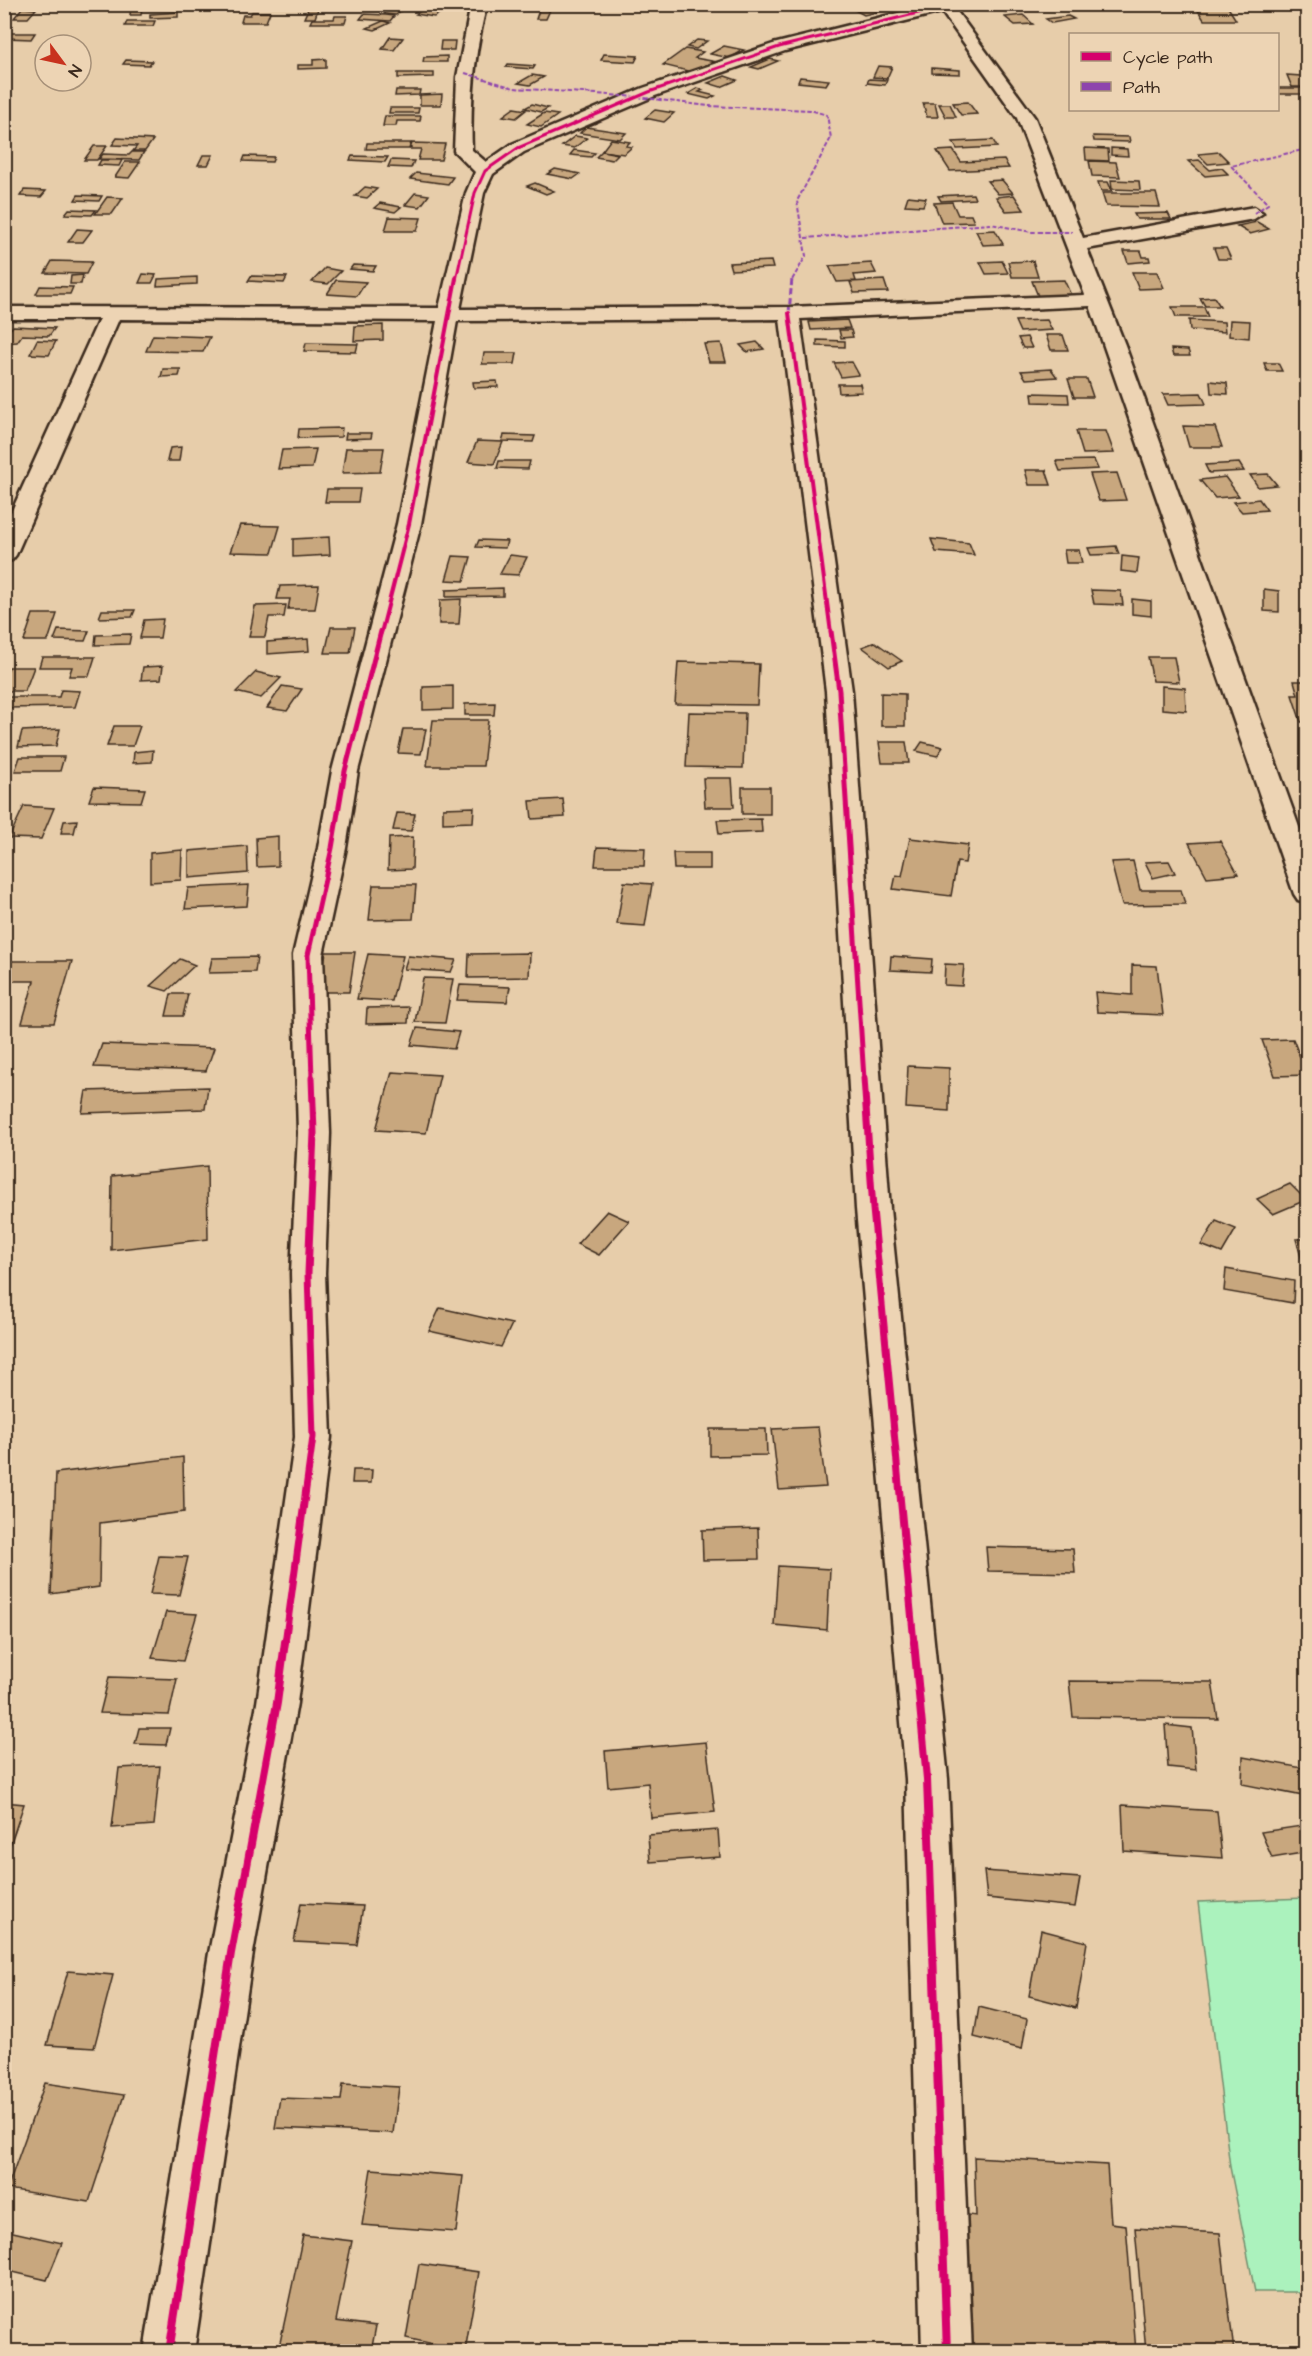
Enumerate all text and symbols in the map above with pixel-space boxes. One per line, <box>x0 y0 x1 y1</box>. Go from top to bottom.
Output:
north arrow <box>33 33 93 93</box>
legend <box>1069 33 1279 111</box>
text: Cycle path <box>1123 45 1212 71</box>
text: N <box>63 60 87 81</box>
text: Path <box>1123 75 1160 100</box>

